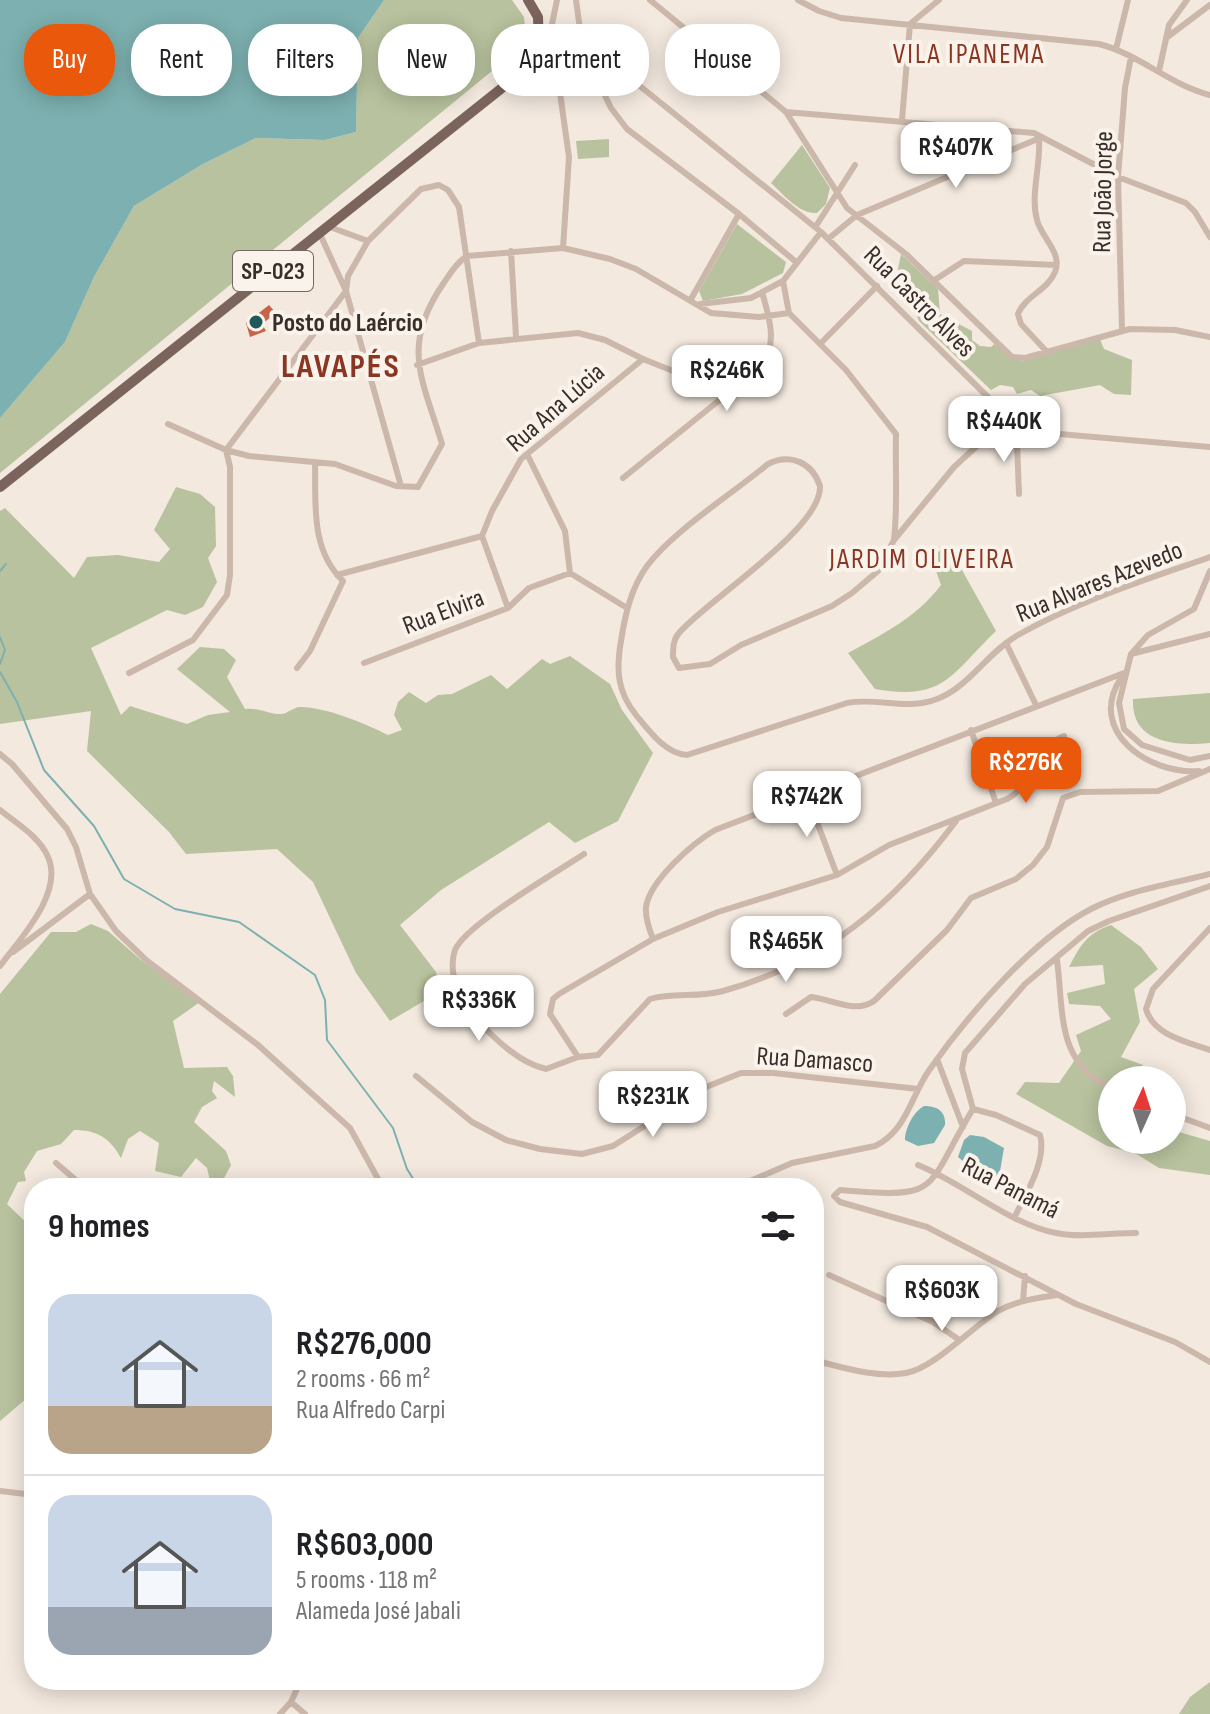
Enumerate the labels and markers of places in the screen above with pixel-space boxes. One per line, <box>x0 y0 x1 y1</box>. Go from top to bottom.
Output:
pin: R$407K <box>891 122 1021 190</box>
place label: Posto do Laércio <box>272 308 423 339</box>
marker: Posto do Laércio <box>247 313 265 331</box>
pin: R$246K <box>662 345 792 413</box>
pin: R$440K <box>939 396 1069 464</box>
pin: R$276K <box>961 737 1091 805</box>
pin: R$742K <box>742 771 872 839</box>
pin: R$465K <box>721 916 851 984</box>
pin: R$336K <box>414 975 544 1043</box>
pin: R$231K <box>588 1071 718 1139</box>
pin: R$603K <box>877 1265 1007 1333</box>

